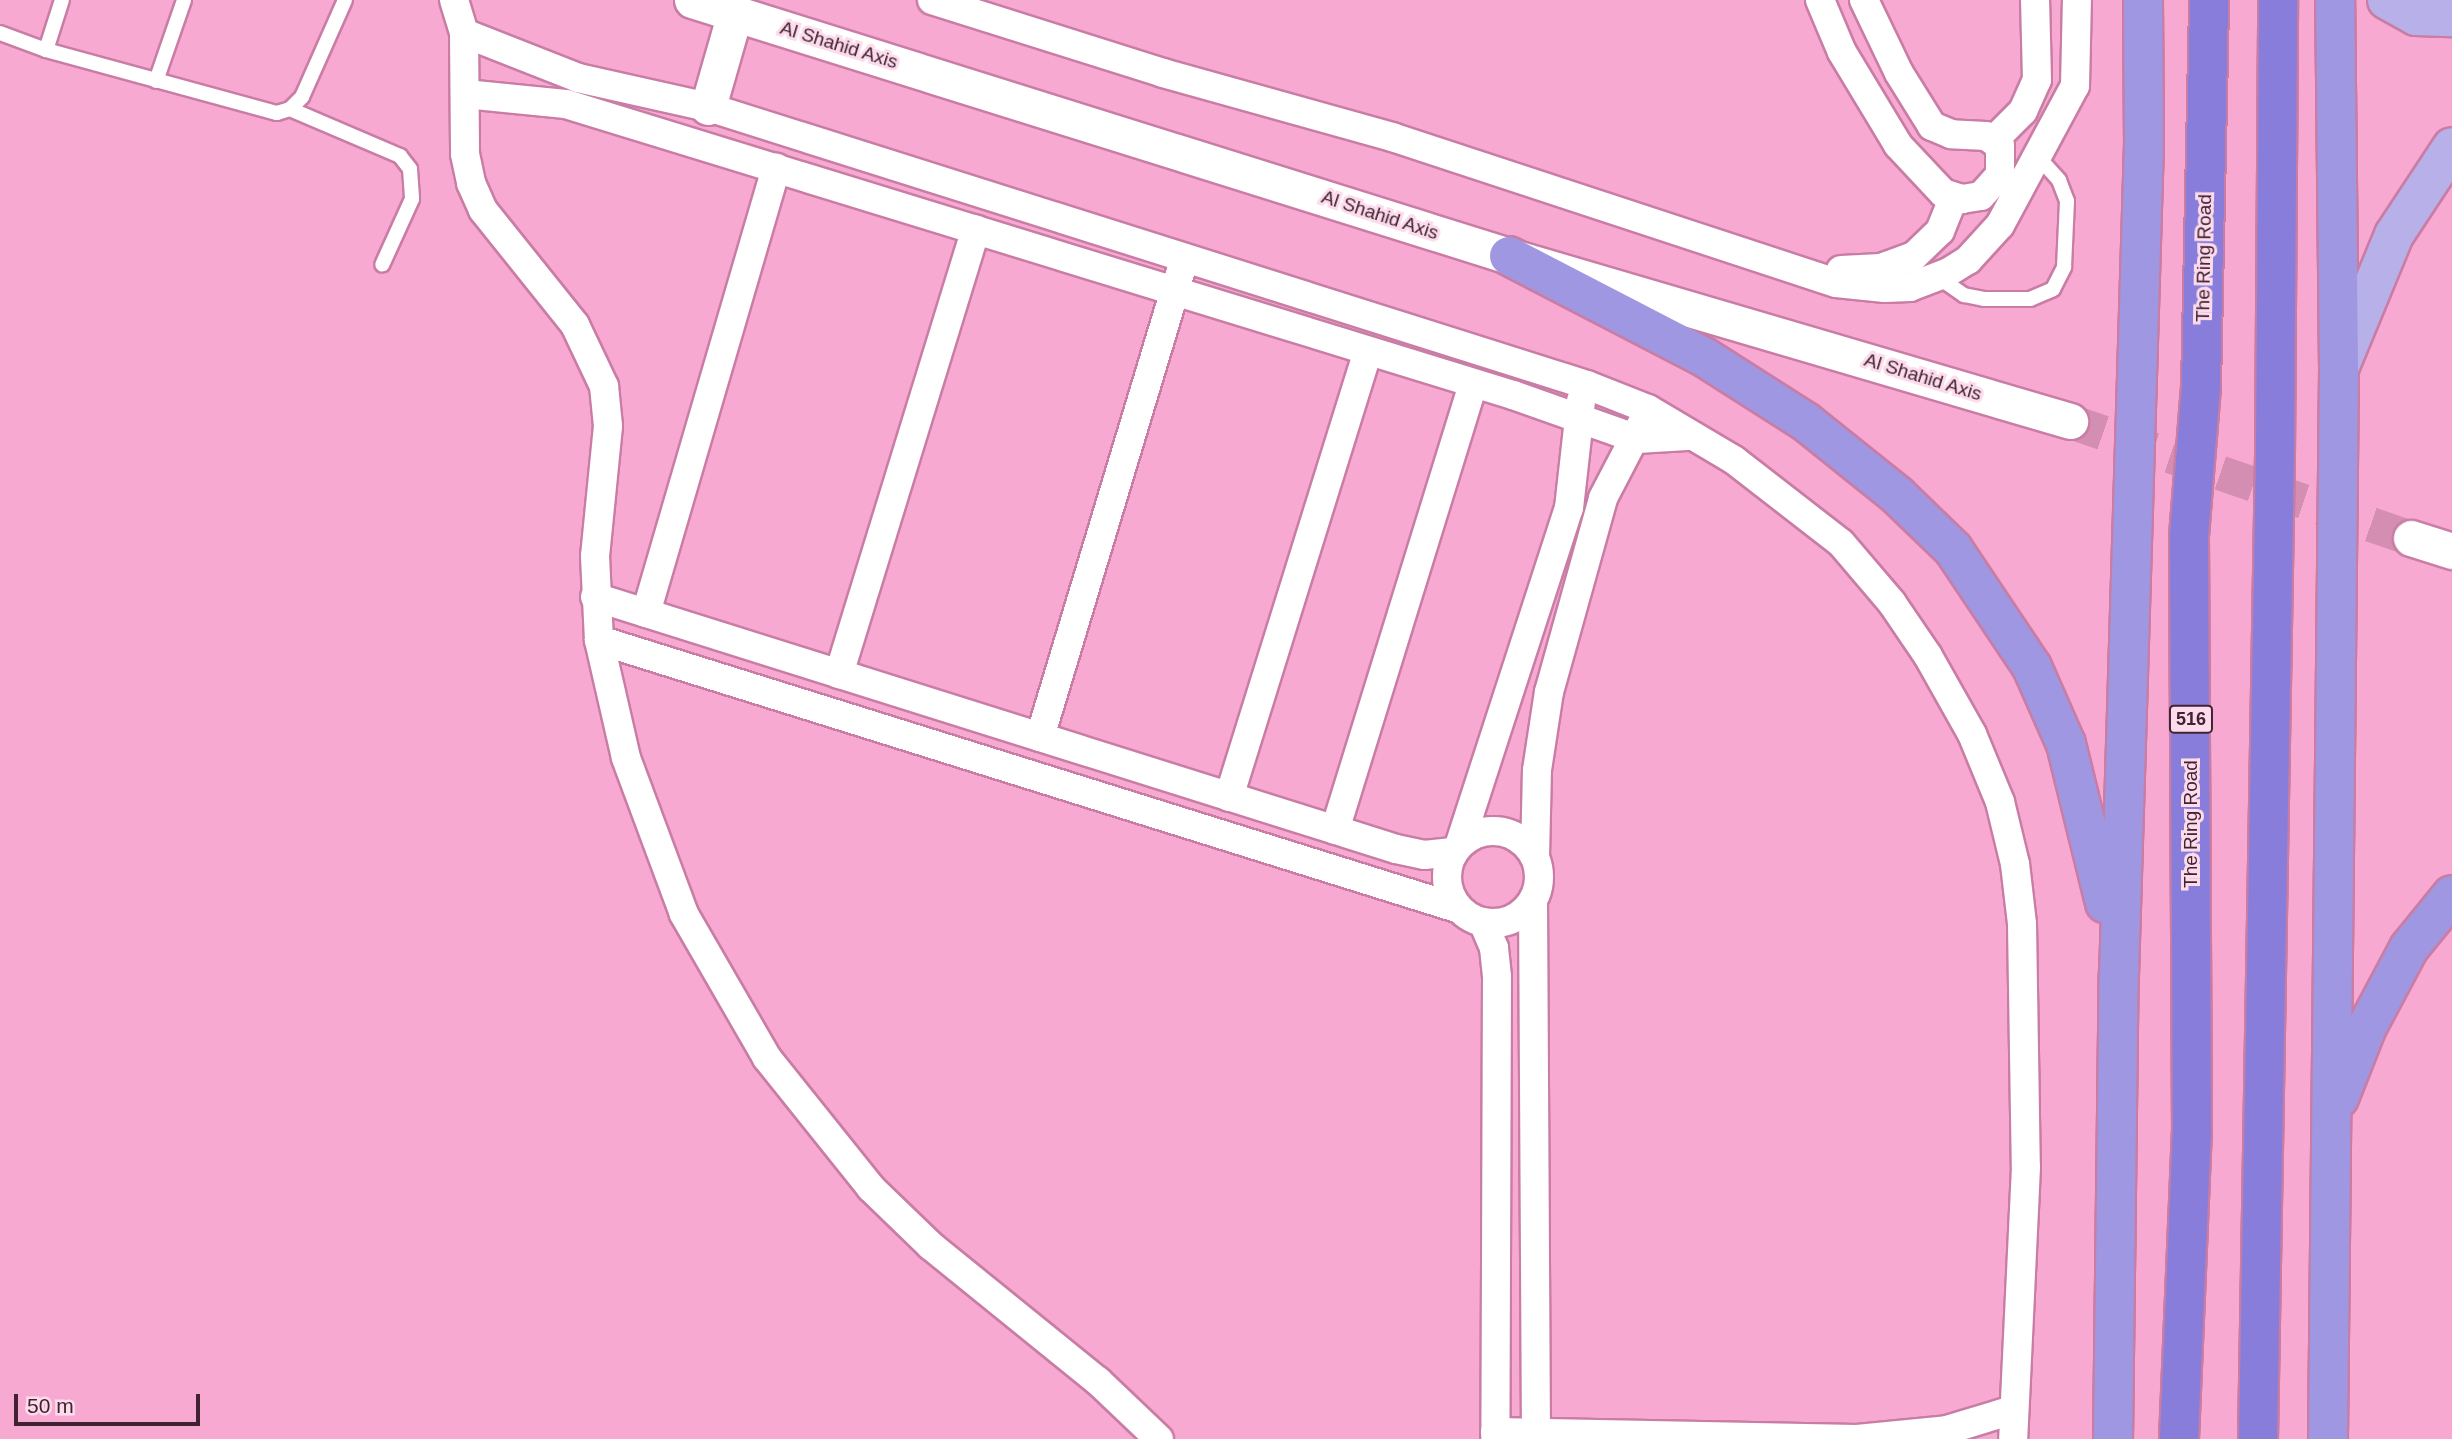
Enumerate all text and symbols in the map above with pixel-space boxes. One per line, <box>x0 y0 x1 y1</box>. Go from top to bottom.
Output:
street label: Al Shahid Axis <box>777 16 901 74</box>
street label: Al Shahid Axis <box>1318 185 1442 245</box>
street label: The Ring Road <box>2191 194 2217 322</box>
street label: Al Shahid Axis <box>1861 348 1985 406</box>
road number: 516 <box>2168 704 2214 734</box>
street label: The Ring Road <box>2180 760 2202 888</box>
scale bar <box>18 1380 203 1424</box>
text: 50 m <box>27 1394 74 1417</box>

